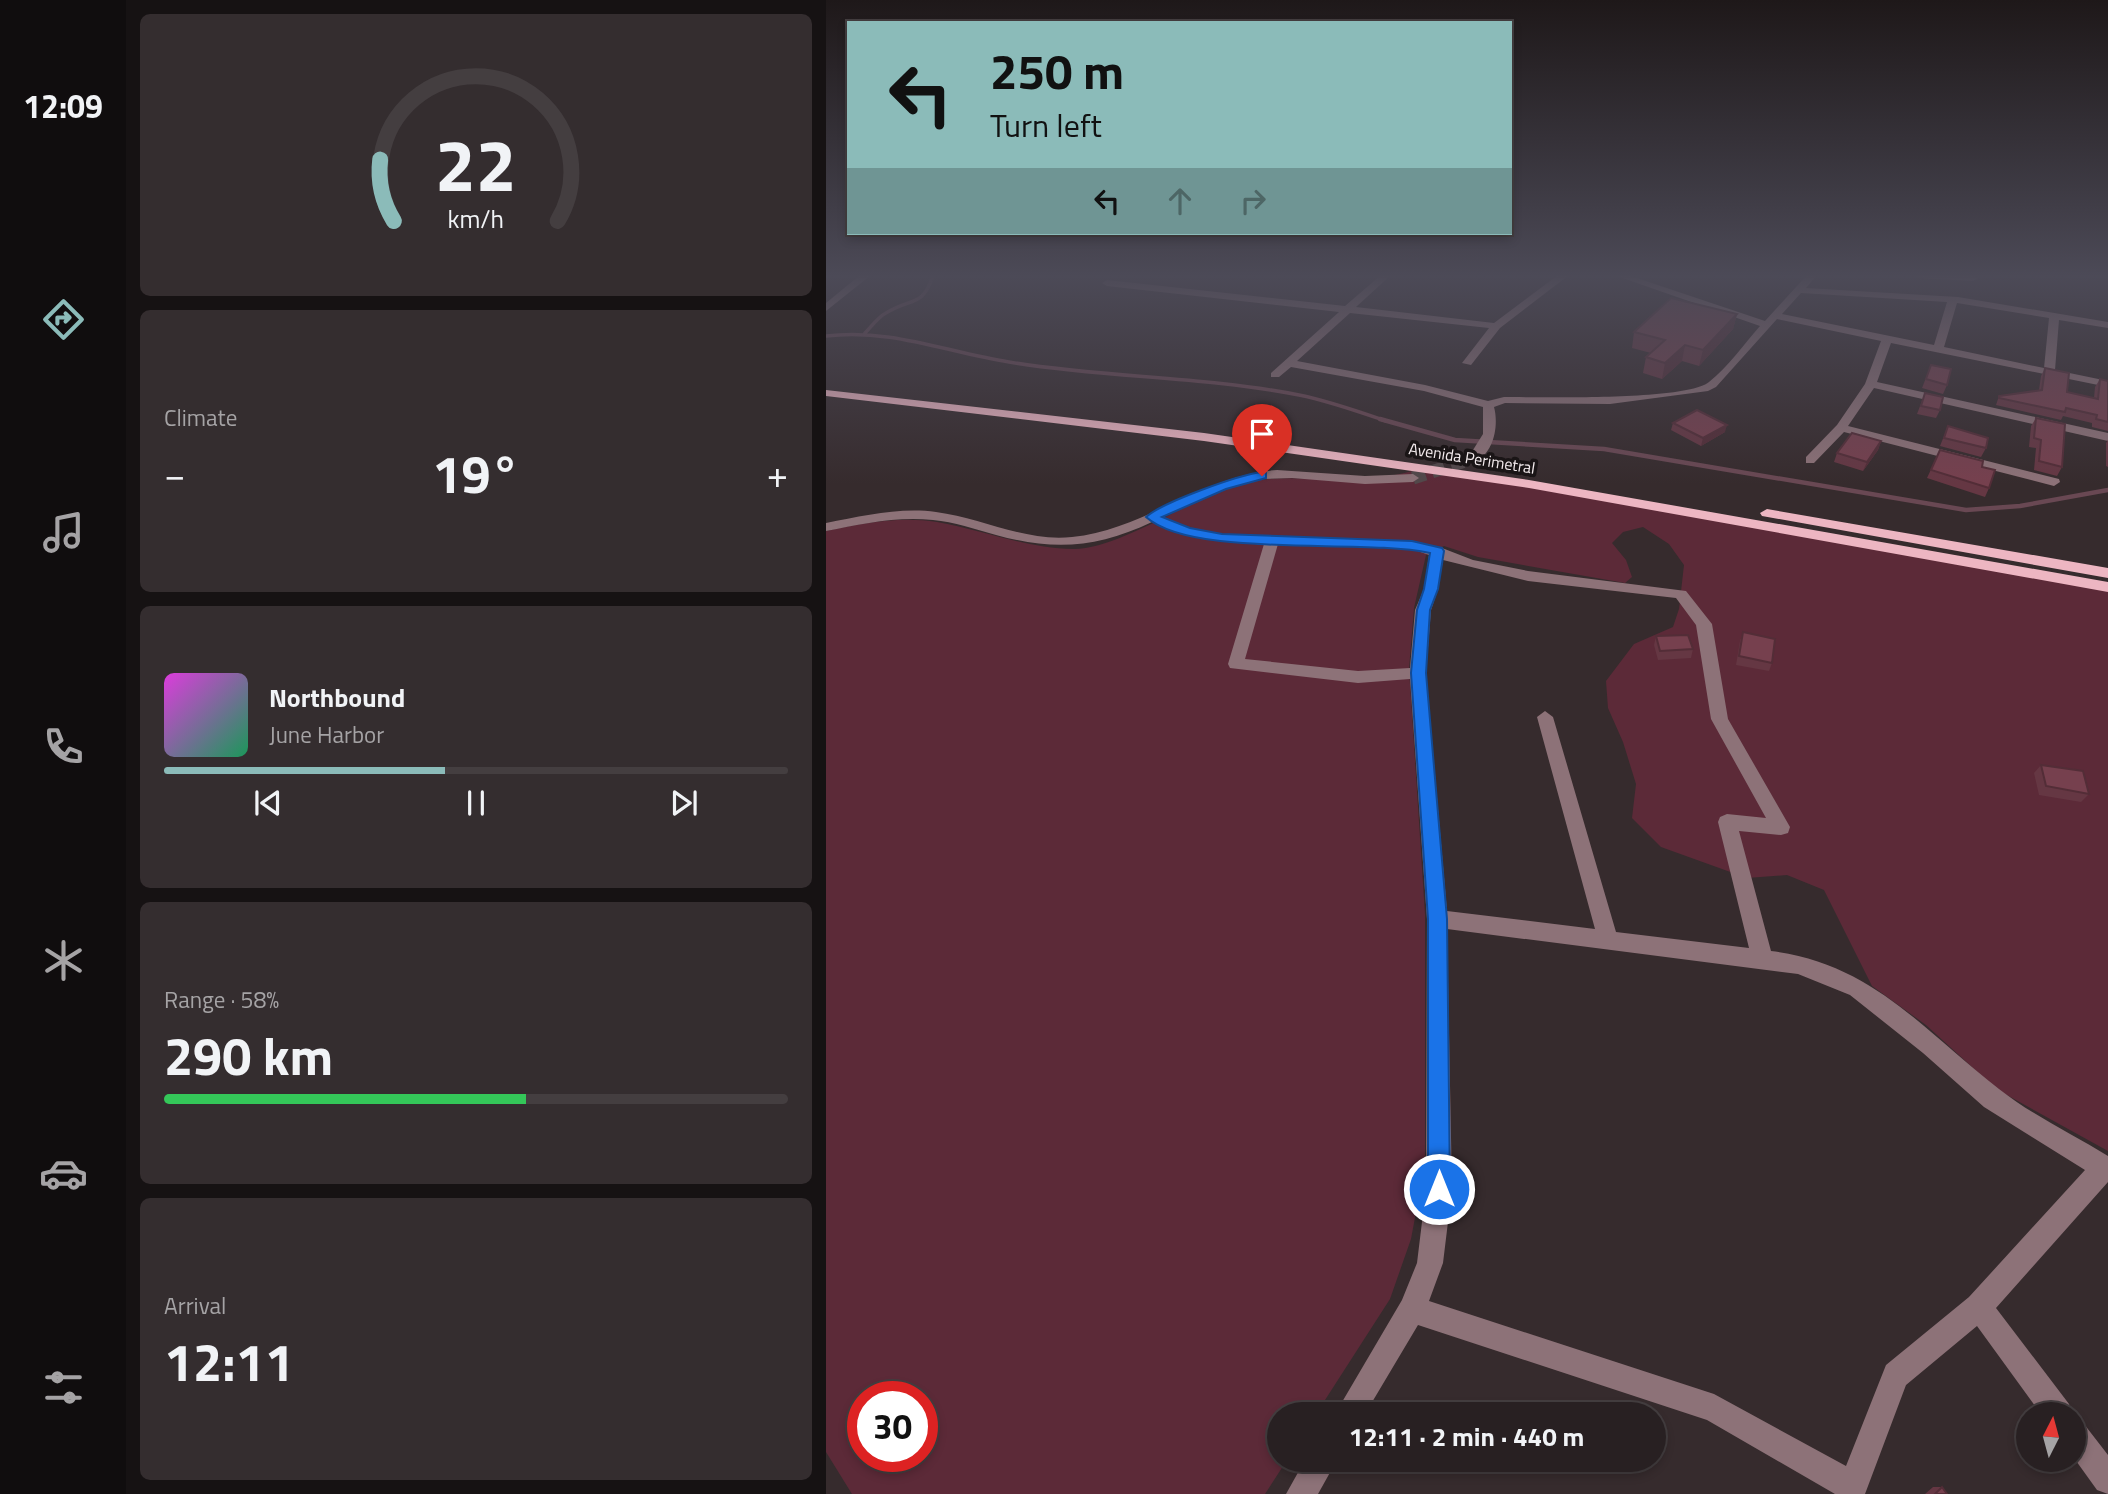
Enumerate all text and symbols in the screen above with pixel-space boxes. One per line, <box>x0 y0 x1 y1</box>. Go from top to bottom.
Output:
text: 250 m <box>990 33 1124 108</box>
icon: left <box>875 49 966 140</box>
text: 12:09 <box>23 82 103 130</box>
text: Turn left <box>990 101 1102 149</box>
text: 22 <box>435 109 517 219</box>
icon: left <box>1088 182 1126 220</box>
icon: ahead <box>1161 182 1199 220</box>
icon: right <box>1234 182 1272 220</box>
text: km/h <box>448 200 504 238</box>
icon: directions <box>39 295 88 344</box>
text: Climate <box>164 400 237 435</box>
pin <box>1232 404 1292 476</box>
icon: arrive <box>1243 415 1281 453</box>
text: 19° <box>432 434 520 513</box>
street label: Avenida Perimetral <box>1407 436 1537 480</box>
text: − <box>164 445 185 503</box>
text: + <box>767 445 788 503</box>
icon: music <box>39 508 88 557</box>
text: Northbound <box>269 678 405 717</box>
text: June Harbor <box>269 717 384 752</box>
icon: phone <box>39 722 88 771</box>
icon: previous <box>249 784 287 822</box>
icon: pause <box>457 784 495 822</box>
icon: next <box>665 784 703 822</box>
icon: climate <box>39 936 88 985</box>
text: Range · 58% <box>164 982 279 1017</box>
text: 290 km <box>164 1016 333 1095</box>
icon: car <box>39 1149 88 1198</box>
position arrow <box>1402 1152 1476 1226</box>
text: Arrival <box>164 1288 226 1323</box>
text: 12:11 <box>164 1322 294 1401</box>
icon: filters <box>39 1363 88 1412</box>
speed limit sign: 30 <box>847 1381 938 1472</box>
north arrow <box>2016 1402 2086 1472</box>
map controls <box>2016 1402 2086 1472</box>
text: 12:11 · 2 min · 440 m <box>1349 1417 1584 1456</box>

